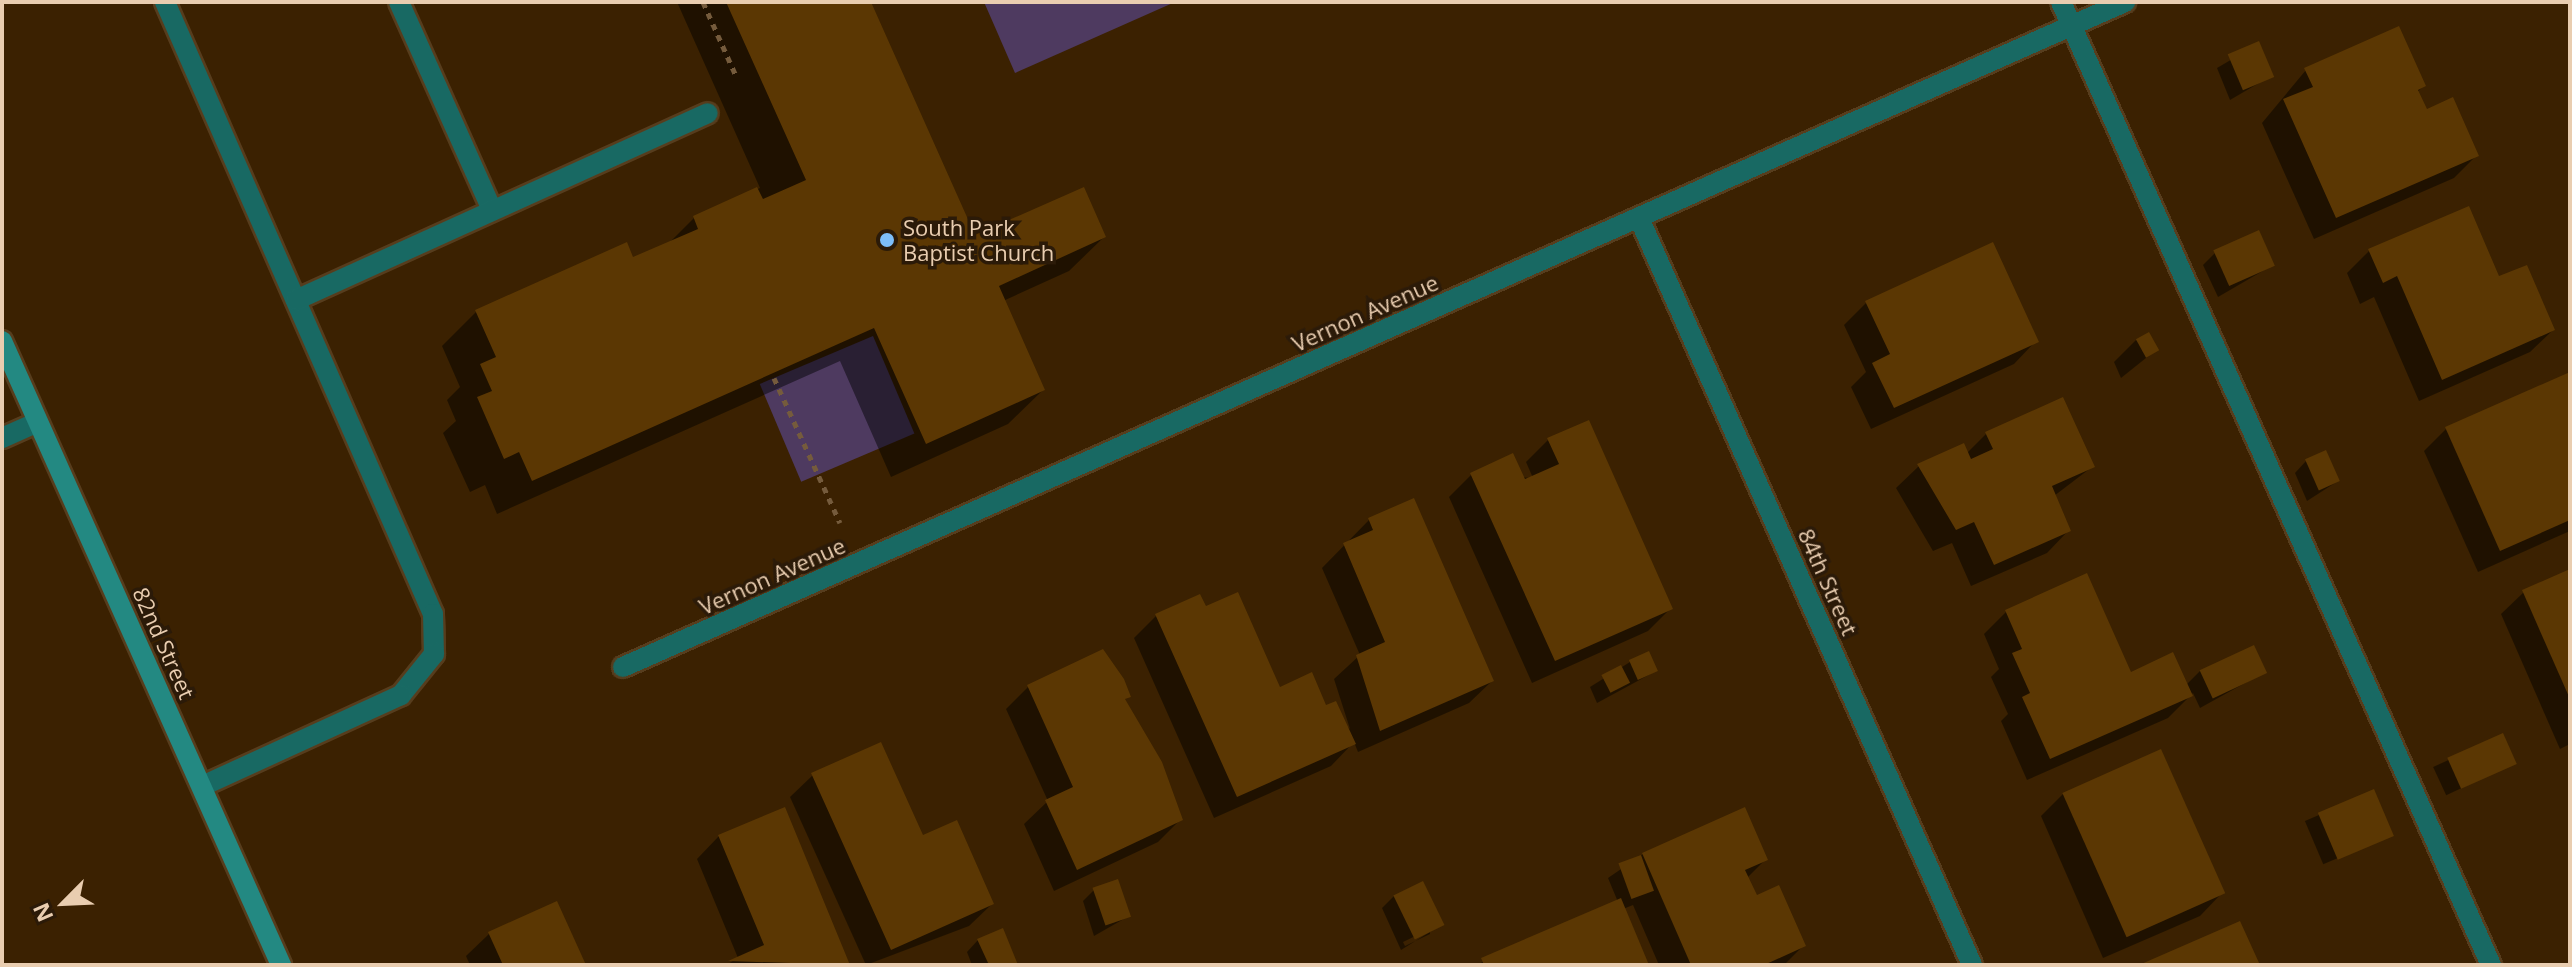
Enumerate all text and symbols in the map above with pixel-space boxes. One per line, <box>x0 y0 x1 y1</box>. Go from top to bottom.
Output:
place label: South Park Baptist Church <box>903 214 1054 266</box>
marker: South Park Baptist Church <box>878 231 896 249</box>
street label: Vernon Avenue <box>1288 269 1442 357</box>
street label: 84th Street <box>1793 525 1863 639</box>
street label: Vernon Avenue <box>695 532 849 620</box>
street label: 82nd Street <box>128 583 200 703</box>
north arrow <box>24 863 104 943</box>
text: N <box>25 898 59 927</box>

